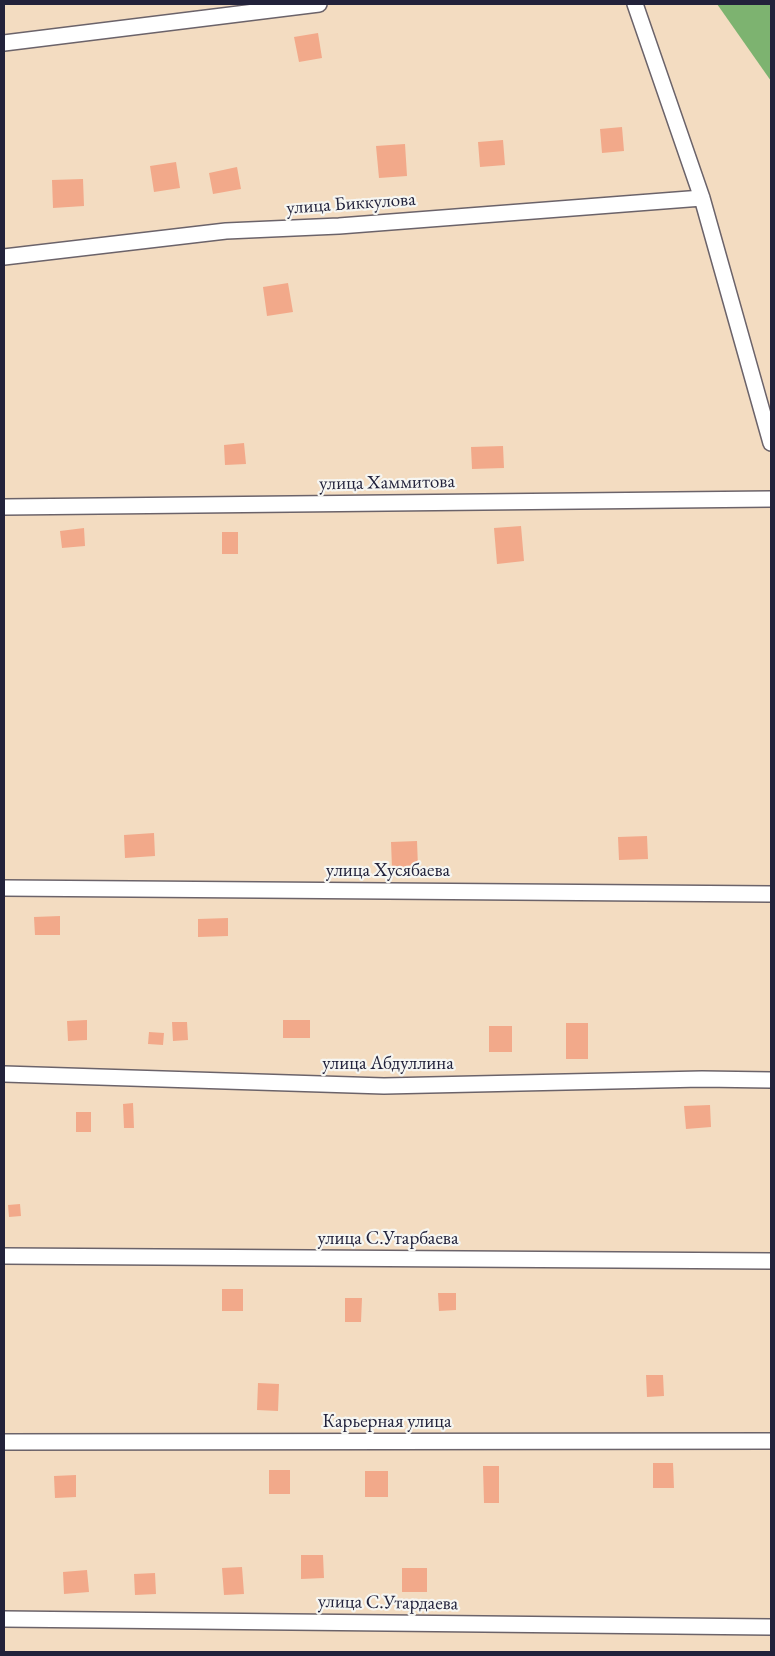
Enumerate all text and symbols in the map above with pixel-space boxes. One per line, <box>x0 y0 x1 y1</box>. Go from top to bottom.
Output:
street label: улица Биккулова <box>286 188 416 220</box>
street label: улица Хаммитова <box>319 470 455 496</box>
street label: улица Хусябаева <box>326 860 450 882</box>
street label: улица Абдуллина <box>322 1053 454 1075</box>
street label: улица С.Утарбаева <box>318 1228 458 1250</box>
street label: Карьерная улица <box>322 1411 452 1433</box>
street label: улица С.Утардаева <box>318 1590 458 1616</box>

